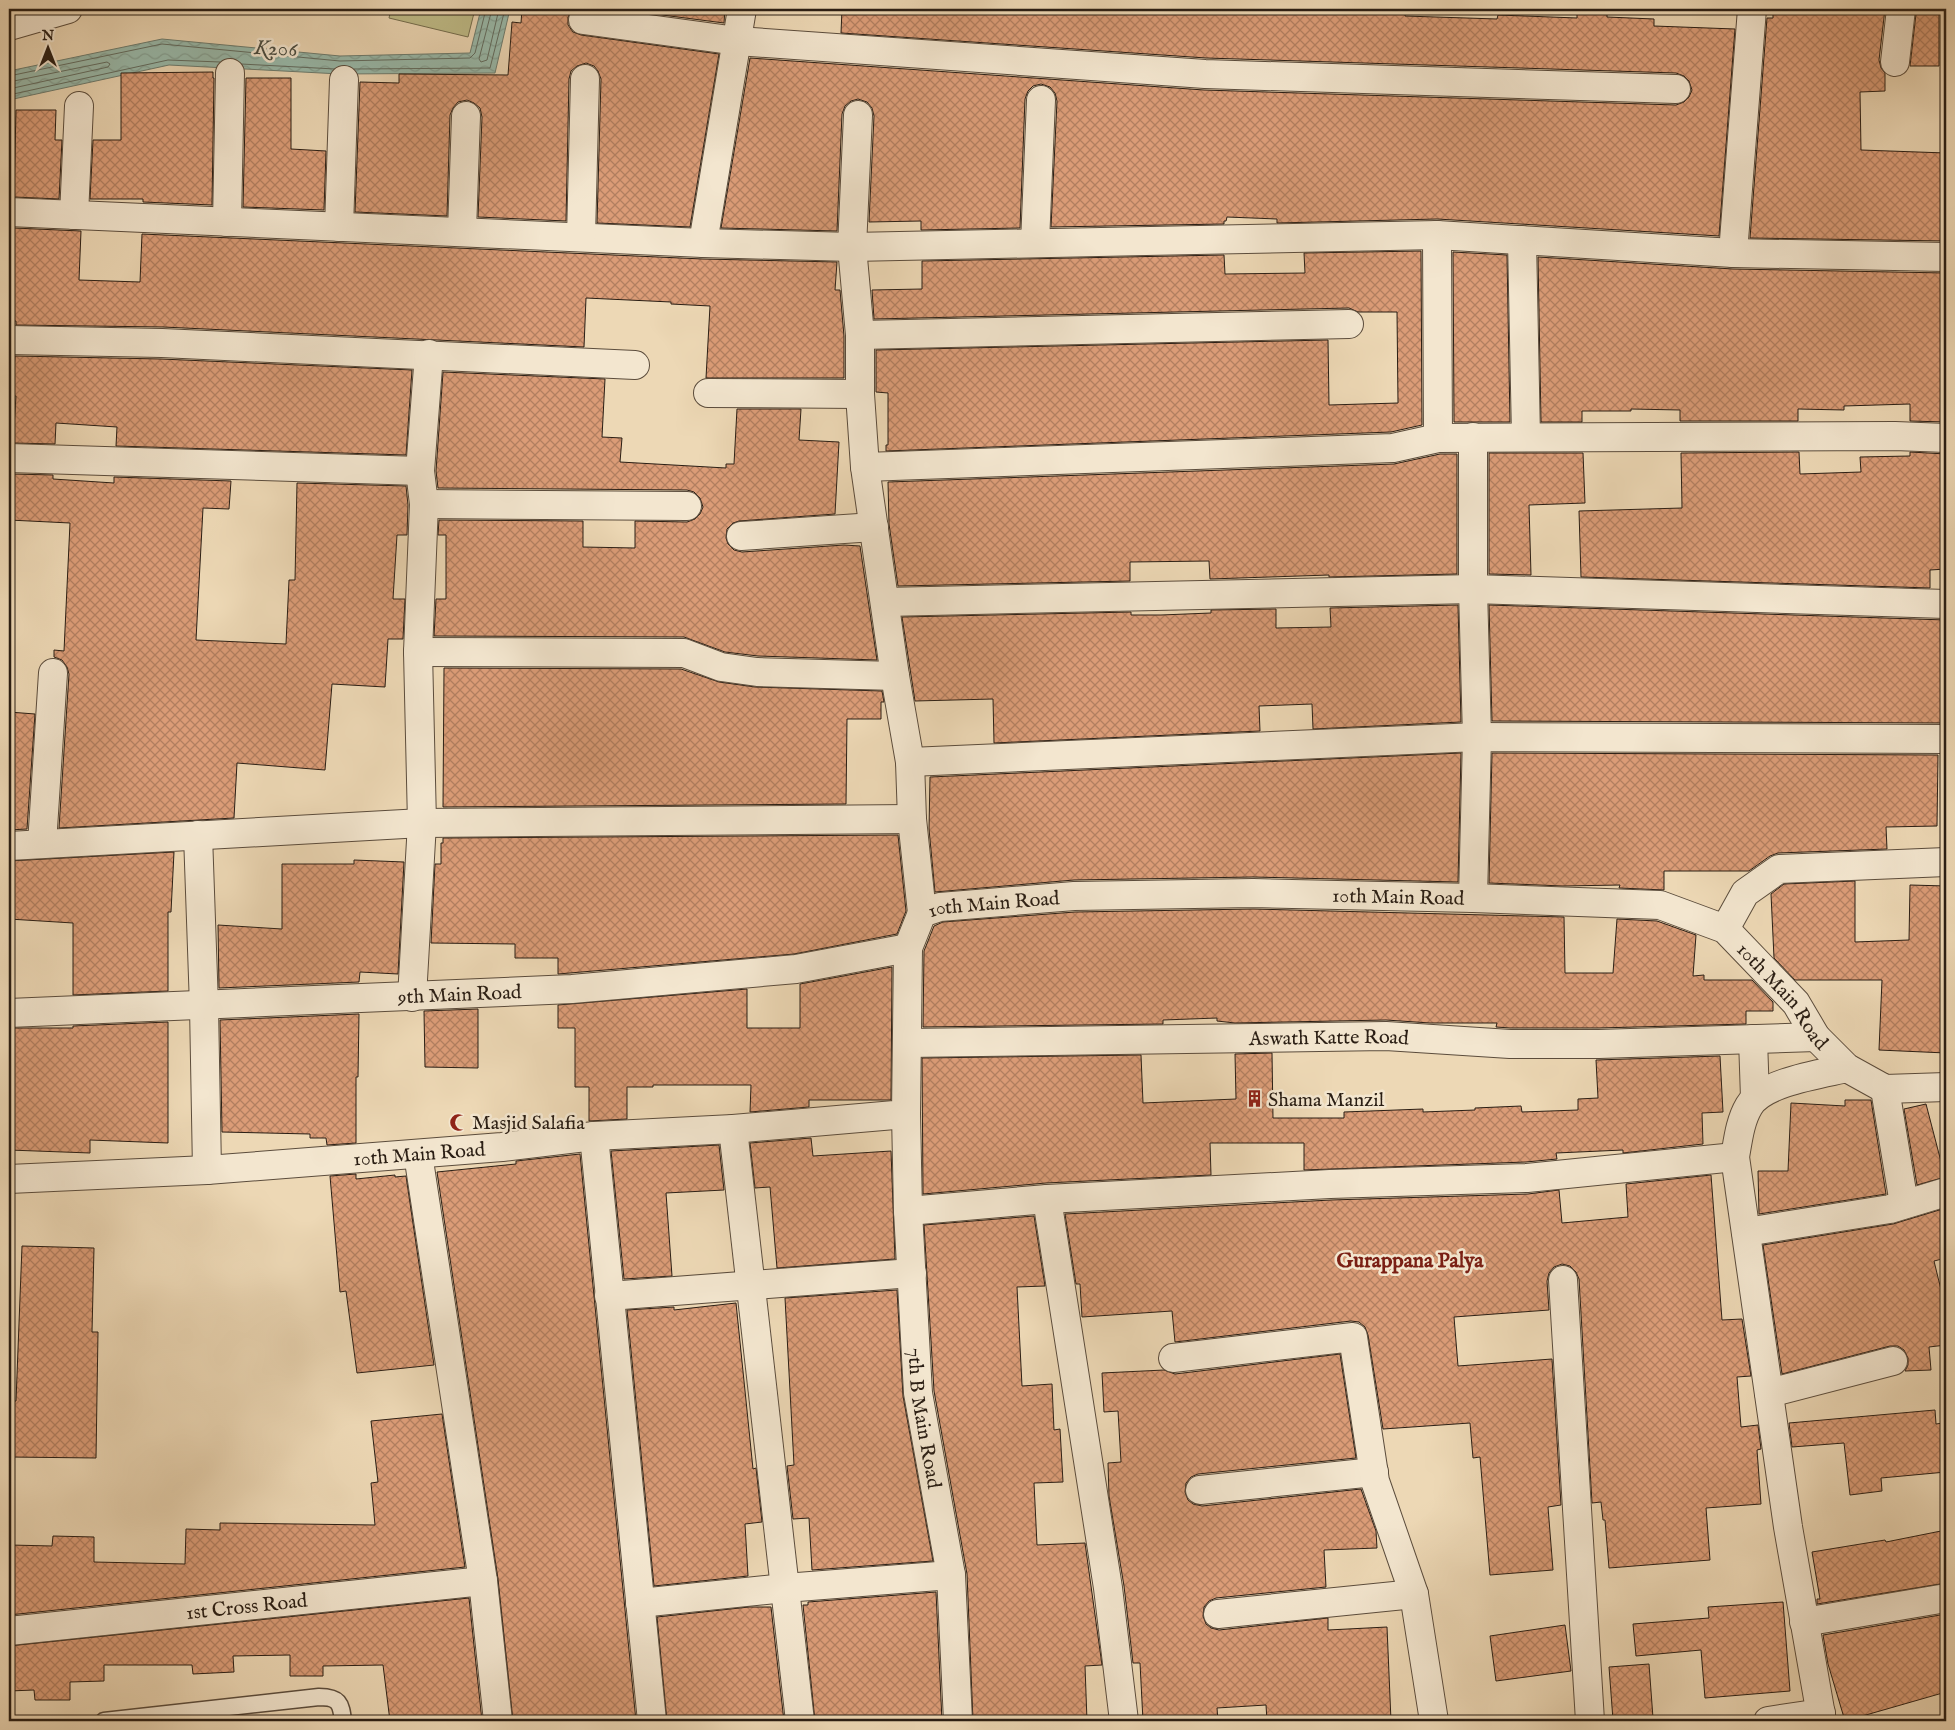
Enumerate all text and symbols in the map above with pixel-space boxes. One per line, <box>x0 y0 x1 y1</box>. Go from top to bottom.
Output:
north arrow <box>22 22 72 72</box>
text: N <box>41 27 54 45</box>
water label: K206 <box>253 35 299 64</box>
street label: 10th Main Road <box>1332 884 1465 912</box>
street label: 10th Main Road <box>925 886 1061 924</box>
street label: 10th Main Road <box>1731 938 1833 1056</box>
street label: 9th Main Road <box>396 980 522 1010</box>
street label: Aswath Katte Road <box>1248 1025 1410 1052</box>
place label: Shama Manzil <box>1268 1088 1385 1113</box>
building icon: Shama Manzil <box>1244 1089 1264 1109</box>
place label: Masjid Salafia <box>472 1111 585 1136</box>
mosque icon: Masjid Salafia <box>448 1112 468 1132</box>
street label: 10th Main Road <box>352 1137 486 1173</box>
district label: Gurappana Palya <box>1337 1248 1484 1275</box>
street label: 7th B Main Road <box>902 1347 946 1491</box>
street label: 1st Cross Road <box>185 1589 309 1626</box>

